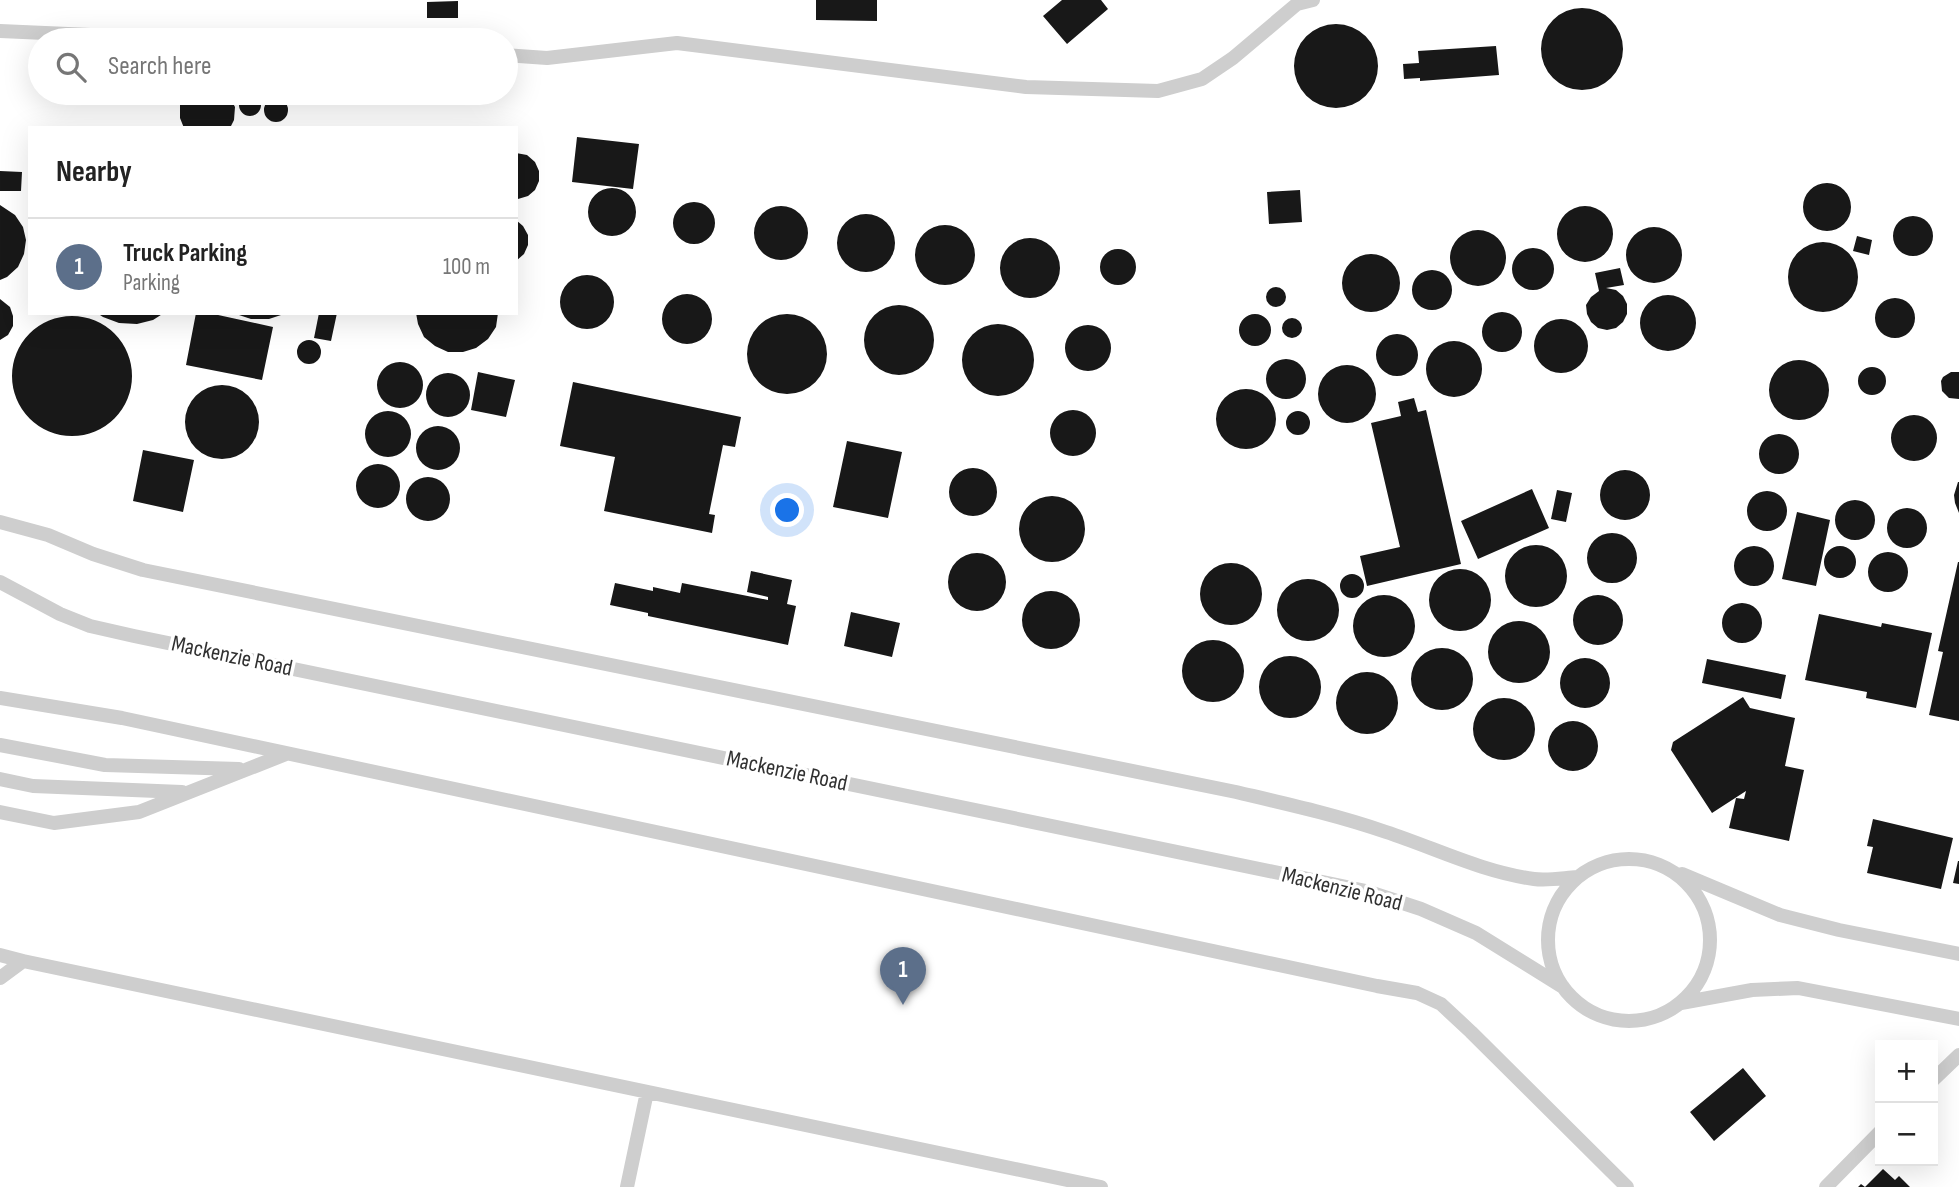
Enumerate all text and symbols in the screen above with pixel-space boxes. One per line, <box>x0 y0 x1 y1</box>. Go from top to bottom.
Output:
search box <box>28 28 518 105</box>
icon: search <box>52 48 90 86</box>
text: Search here <box>108 51 211 82</box>
text: Nearby <box>56 154 132 190</box>
text: Truck Parking <box>123 238 247 269</box>
text: 1 <box>74 253 84 281</box>
text: 100 m <box>443 253 490 281</box>
text: Parking <box>123 269 180 297</box>
your location <box>770 493 804 527</box>
street label: Mackenzie Road <box>169 630 295 682</box>
street label: Mackenzie Road <box>724 745 850 797</box>
street label: Mackenzie Road <box>1279 861 1405 917</box>
pin: 1 <box>880 947 926 1005</box>
map controls <box>1875 1040 1938 1166</box>
button: + <box>1875 1040 1938 1103</box>
button: − <box>1875 1103 1938 1166</box>

